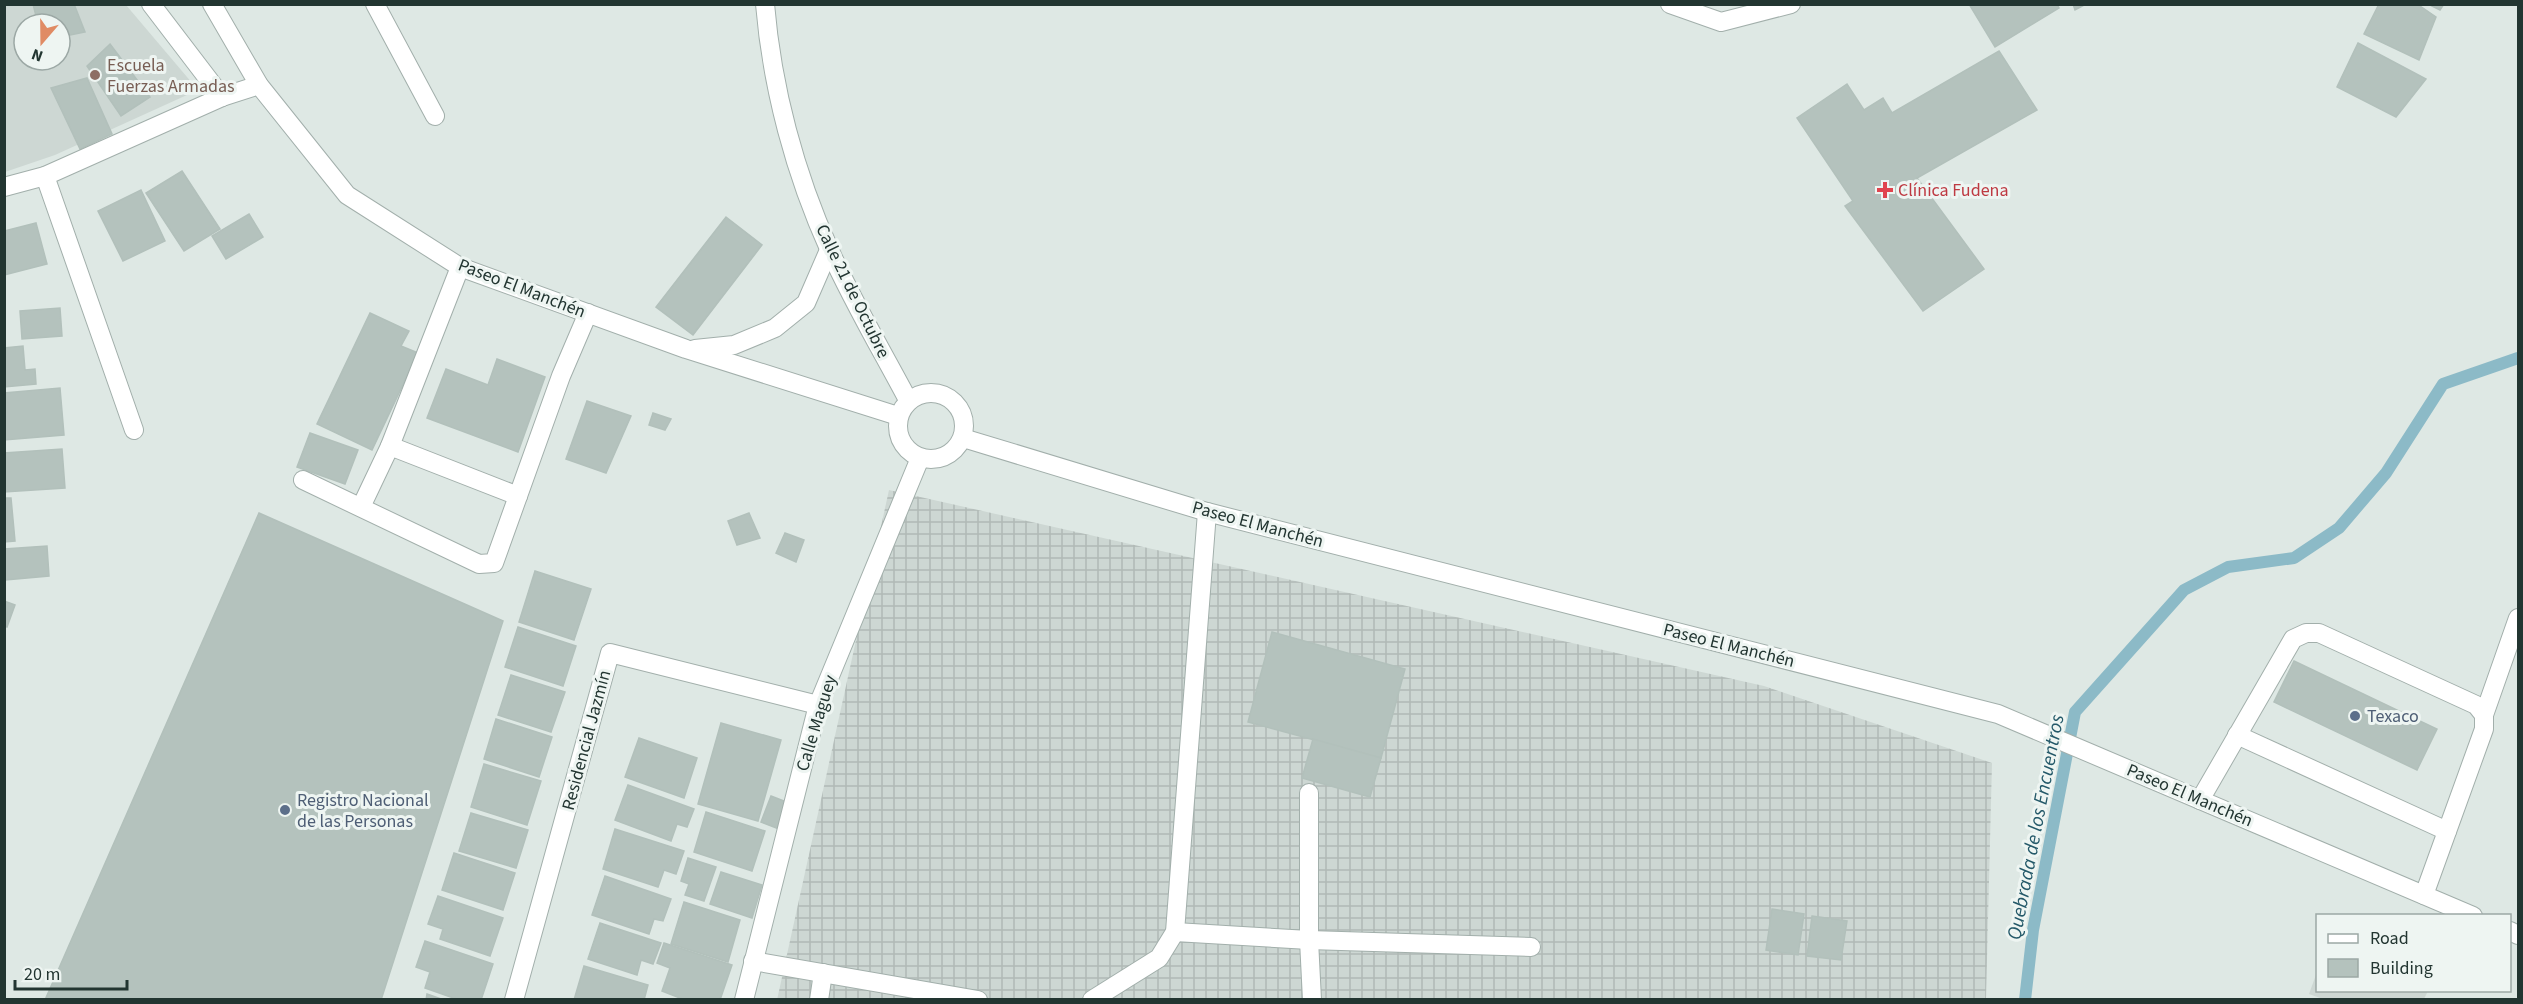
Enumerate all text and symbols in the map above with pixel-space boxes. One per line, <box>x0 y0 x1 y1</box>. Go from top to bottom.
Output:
north arrow <box>12 12 72 72</box>
text: N <box>28 43 46 67</box>
place label: Escuela Fuerzas Armadas <box>107 53 235 99</box>
marker: Escuela Fuerzas Armadas <box>88 68 102 82</box>
place label: Clínica Fudena <box>1898 178 2009 203</box>
marker: Clínica Fudena <box>1876 181 1894 199</box>
street label: Calle 21 de Octubre <box>809 220 896 362</box>
street label: Paseo El Manchén <box>454 253 589 324</box>
street label: Paseo El Manchén <box>1190 495 1326 554</box>
street label: Paseo El Manchén <box>1660 617 1797 674</box>
street label: Residencial Jazmín <box>556 667 617 813</box>
street label: Calle Maguey <box>790 671 843 774</box>
place label: Texaco <box>2367 704 2419 729</box>
marker: Texaco <box>2348 709 2362 723</box>
water label: Quebrada de los Encuentros <box>2000 712 2072 942</box>
street label: Paseo El Manchén <box>2123 758 2257 833</box>
place label: Registro Nacional de las Personas <box>297 788 429 834</box>
marker: Registro Nacional de las Personas <box>278 803 292 817</box>
legend <box>2316 914 2511 992</box>
text: Road <box>2370 926 2409 951</box>
scale bar <box>15 953 128 991</box>
text: Building <box>2370 956 2433 981</box>
text: 20 m <box>24 962 60 987</box>

